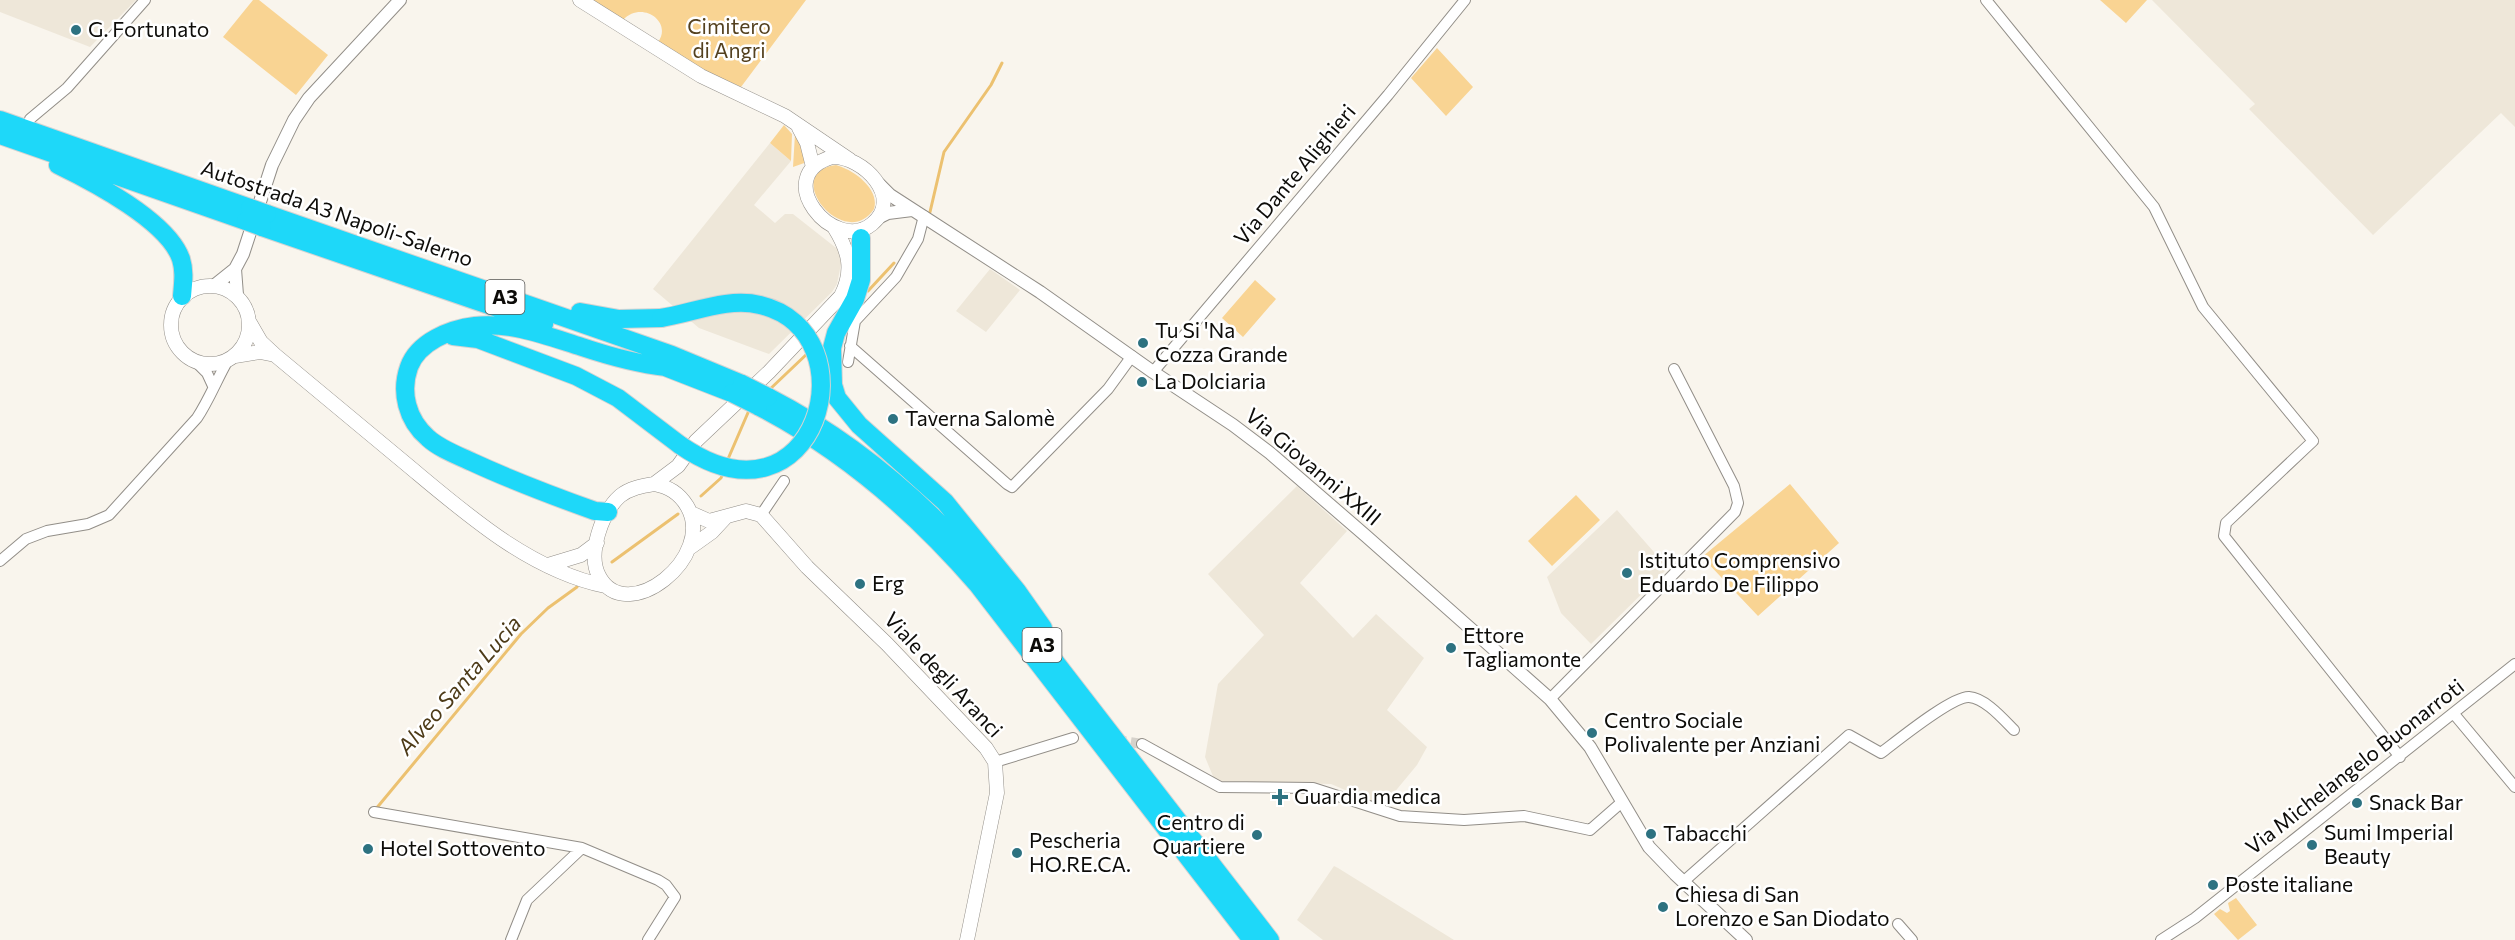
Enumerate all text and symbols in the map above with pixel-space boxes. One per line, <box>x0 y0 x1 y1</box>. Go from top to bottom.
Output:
park label: Cimitero di Angri <box>687 13 771 62</box>
place label: G. Fortunato <box>88 16 209 41</box>
marker: G. Fortunato <box>69 23 83 37</box>
street label: Via Dante Alighieri <box>1228 99 1360 249</box>
street label: Autostrada A3 Napoli-Salerno <box>198 154 477 271</box>
road number: A3 <box>486 280 524 314</box>
place label: Tu Si 'Na Cozza Grande <box>1155 317 1288 366</box>
marker: Tu Si 'Na Cozza Grande <box>1136 336 1150 350</box>
place label: La Dolciaria <box>1154 368 1266 393</box>
marker: La Dolciaria <box>1135 375 1149 389</box>
street label: Via Giovanni XXIII <box>1241 402 1387 530</box>
place label: Taverna Salomè <box>905 405 1055 430</box>
marker: Taverna Salomè <box>886 412 900 426</box>
place label: Istituto Comprensivo Eduardo De Filippo <box>1639 547 1840 596</box>
marker: Istituto Comprensivo Eduardo De Filippo <box>1620 566 1634 580</box>
place label: Erg <box>872 570 904 595</box>
marker: Erg <box>853 577 867 591</box>
street label: Viale degli Aranci <box>880 606 1008 742</box>
water label: Alveo Santa Lucia <box>390 610 526 761</box>
place label: Ettore Tagliamonte <box>1463 622 1581 671</box>
road number: A3 <box>1022 628 1062 662</box>
marker: Ettore Tagliamonte <box>1444 641 1458 655</box>
street label: Via Michelangelo Buonarroti <box>2240 673 2468 859</box>
place label: Centro Sociale Polivalente per Anziani <box>1604 707 1820 756</box>
marker: Centro Sociale Polivalente per Anziani <box>1585 726 1599 740</box>
place label: Guardia medica <box>1294 783 1441 808</box>
marker: Guardia medica <box>1271 788 1289 806</box>
place label: Snack Bar <box>2369 789 2463 814</box>
marker: Snack Bar <box>2350 796 2364 810</box>
place label: Centro di Quartiere <box>1153 809 1245 858</box>
place label: Sumi Imperial Beauty <box>2324 819 2454 868</box>
place label: Tabacchi <box>1663 820 1747 845</box>
place label: Pescheria HO.RE.CA. <box>1029 827 1131 876</box>
marker: Tabacchi <box>1644 827 1658 841</box>
marker: Centro di Quartiere <box>1250 828 1264 842</box>
place label: Hotel Sottovento <box>380 835 546 860</box>
marker: Sumi Imperial Beauty <box>2305 838 2319 852</box>
marker: Hotel Sottovento <box>361 842 375 856</box>
marker: Pescheria HO.RE.CA. <box>1010 846 1024 860</box>
place label: Poste italiane <box>2225 871 2353 896</box>
marker: Poste italiane <box>2206 878 2220 892</box>
place label: Chiesa di San Lorenzo e San Diodato <box>1675 881 1890 930</box>
marker: Chiesa di San Lorenzo e San Diodato <box>1656 900 1670 914</box>

